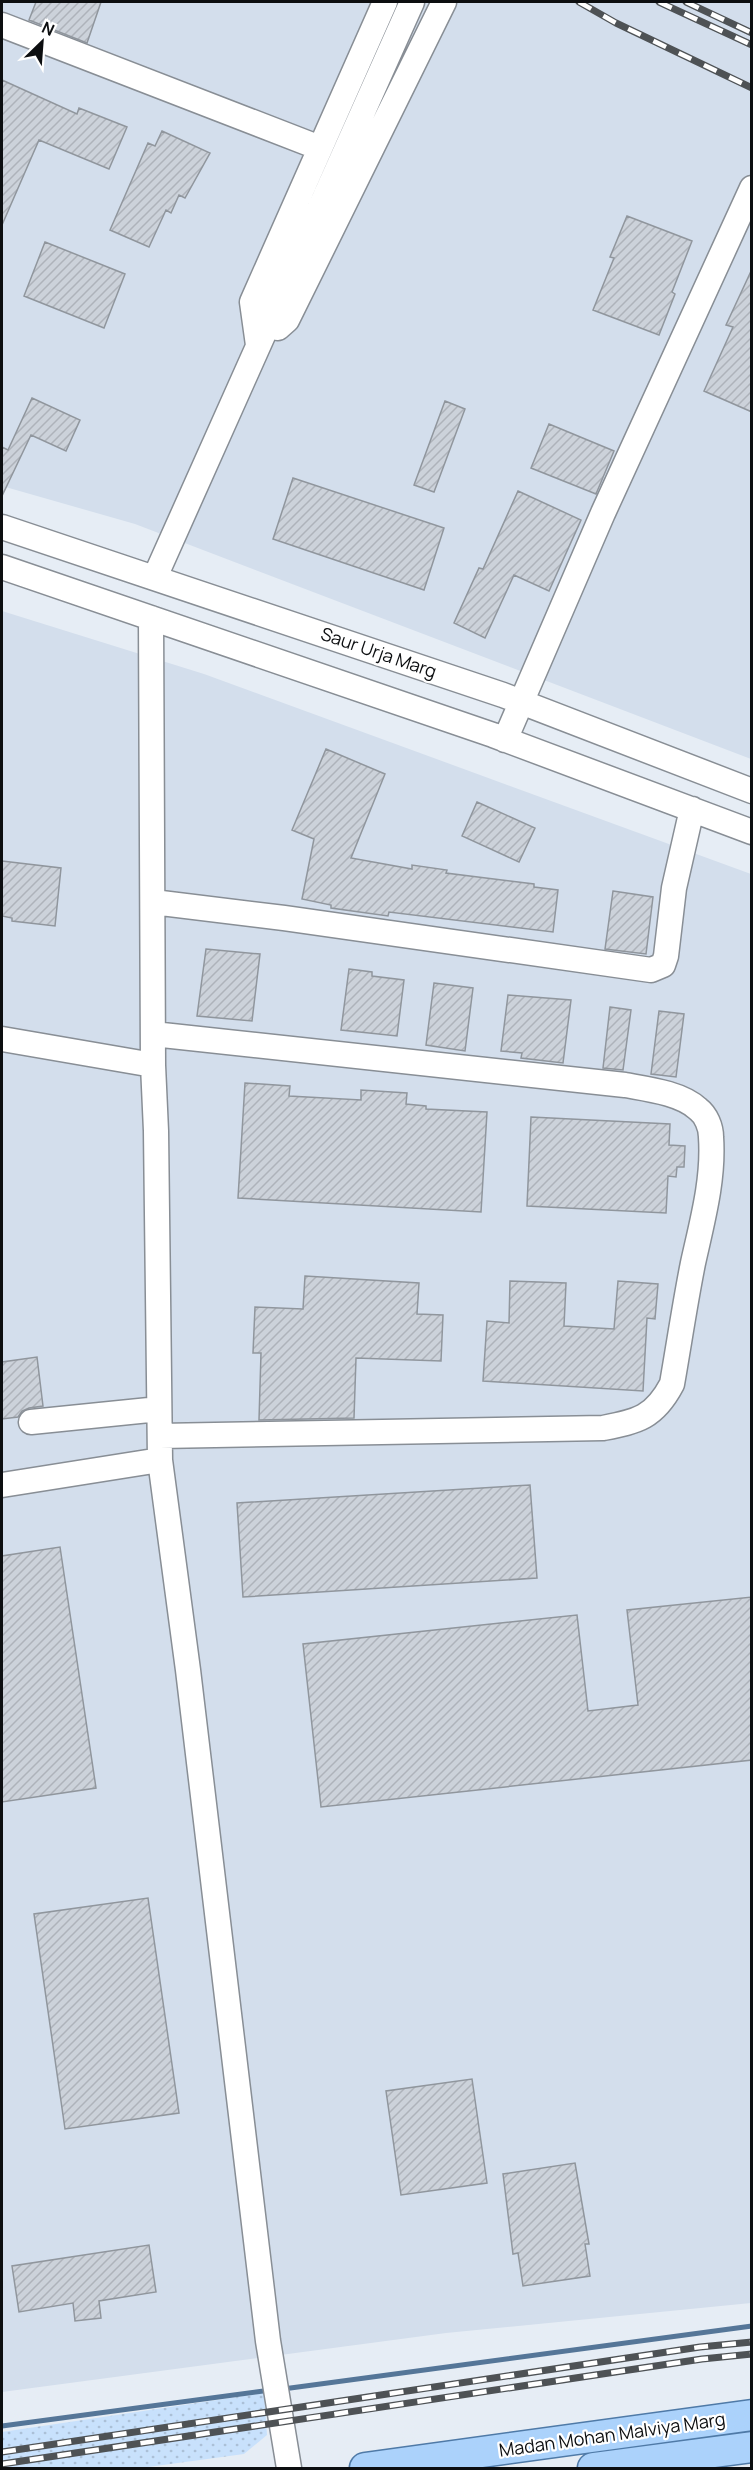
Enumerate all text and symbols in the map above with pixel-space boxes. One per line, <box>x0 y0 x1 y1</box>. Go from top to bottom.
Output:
north arrow <box>12 12 72 72</box>
text: N <box>38 16 58 41</box>
street label: Saur Urja Marg <box>318 621 440 683</box>
street label: Madan Mohan Malviya Marg <box>497 2406 727 2462</box>

